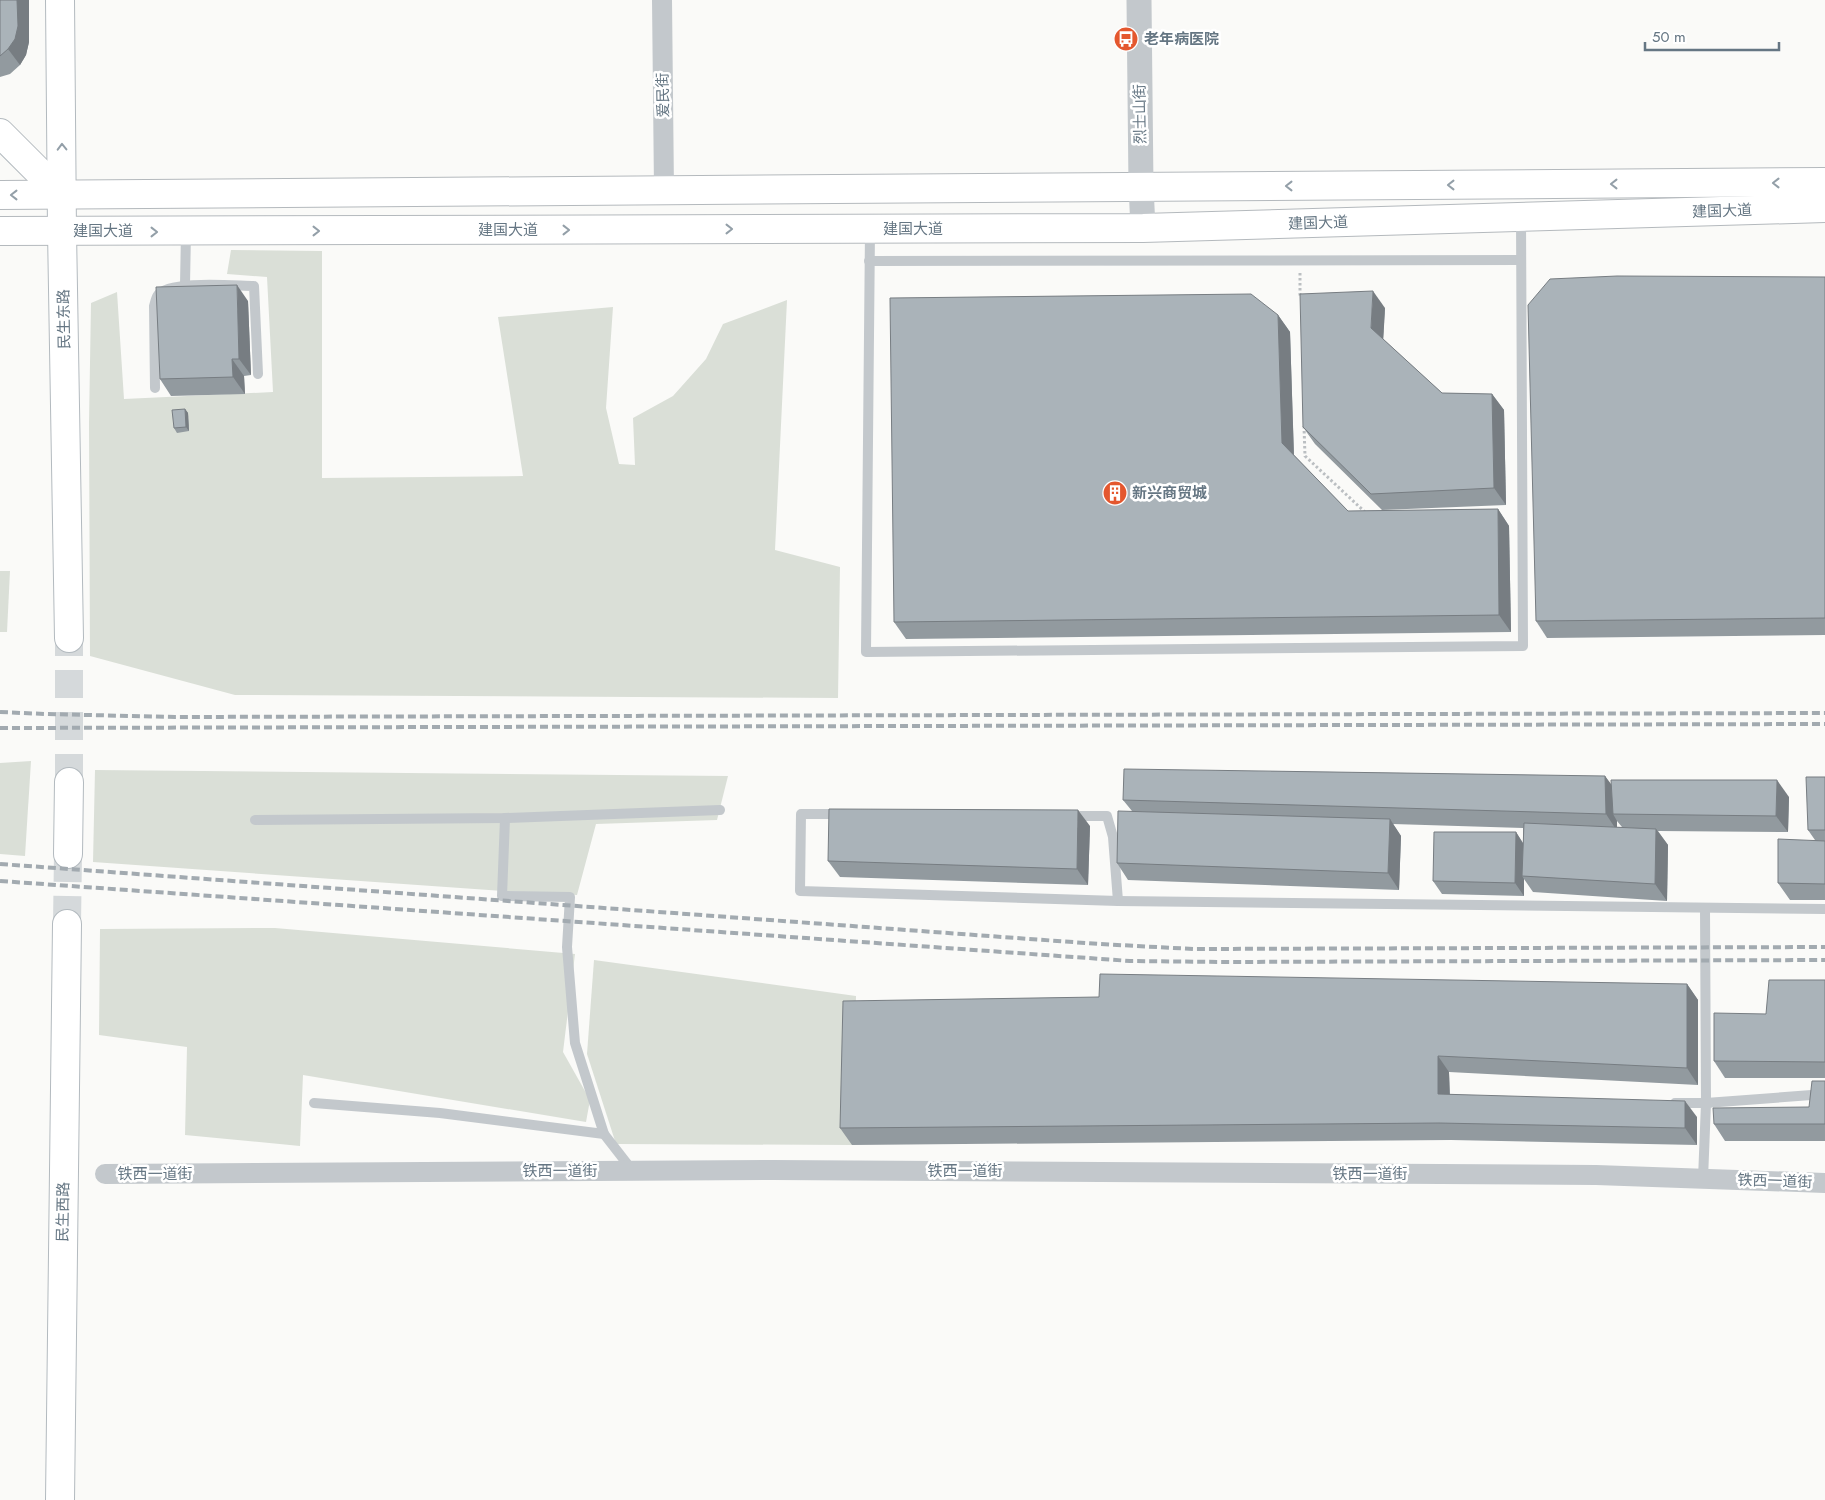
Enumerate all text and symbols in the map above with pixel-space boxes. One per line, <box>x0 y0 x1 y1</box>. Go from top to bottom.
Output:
scale bar <box>1645 20 1779 52</box>
bus stop icon: 老年病医院 <box>1113 26 1139 52</box>
text: 50 m <box>1652 26 1686 48</box>
place label: 老年病医院 <box>1144 28 1219 50</box>
street label: 爱民街 <box>652 72 674 118</box>
street label: 烈士山街 <box>1128 84 1152 144</box>
one-way arrow <box>57 142 67 150</box>
one-way arrow <box>1772 178 1780 188</box>
one-way arrow <box>1610 179 1618 189</box>
one-way arrow <box>1285 180 1293 191</box>
one-way arrow <box>1447 180 1455 190</box>
one-way arrow <box>9 190 17 200</box>
street label: 建国大道 <box>1692 199 1752 223</box>
street label: 建国大道 <box>1288 211 1348 235</box>
street label: 建国大道 <box>883 218 943 240</box>
street label: 建国大道 <box>478 219 538 241</box>
street label: 建国大道 <box>73 220 133 242</box>
one-way arrow <box>725 224 733 234</box>
one-way arrow <box>562 225 570 235</box>
one-way arrow <box>312 226 320 236</box>
one-way arrow <box>150 227 158 237</box>
street label: 民生东路 <box>52 289 76 349</box>
building icon: 新兴商贸城 <box>1102 480 1128 506</box>
place label: 新兴商贸城 <box>1132 482 1207 504</box>
street label: 铁西一道街 <box>522 1160 598 1182</box>
street label: 铁西一道街 <box>927 1160 1003 1182</box>
street label: 铁西一道街 <box>117 1163 193 1185</box>
street label: 铁西一道街 <box>1332 1163 1408 1185</box>
street label: 铁西一道街 <box>1737 1169 1813 1193</box>
street label: 民生西路 <box>51 1182 75 1242</box>

